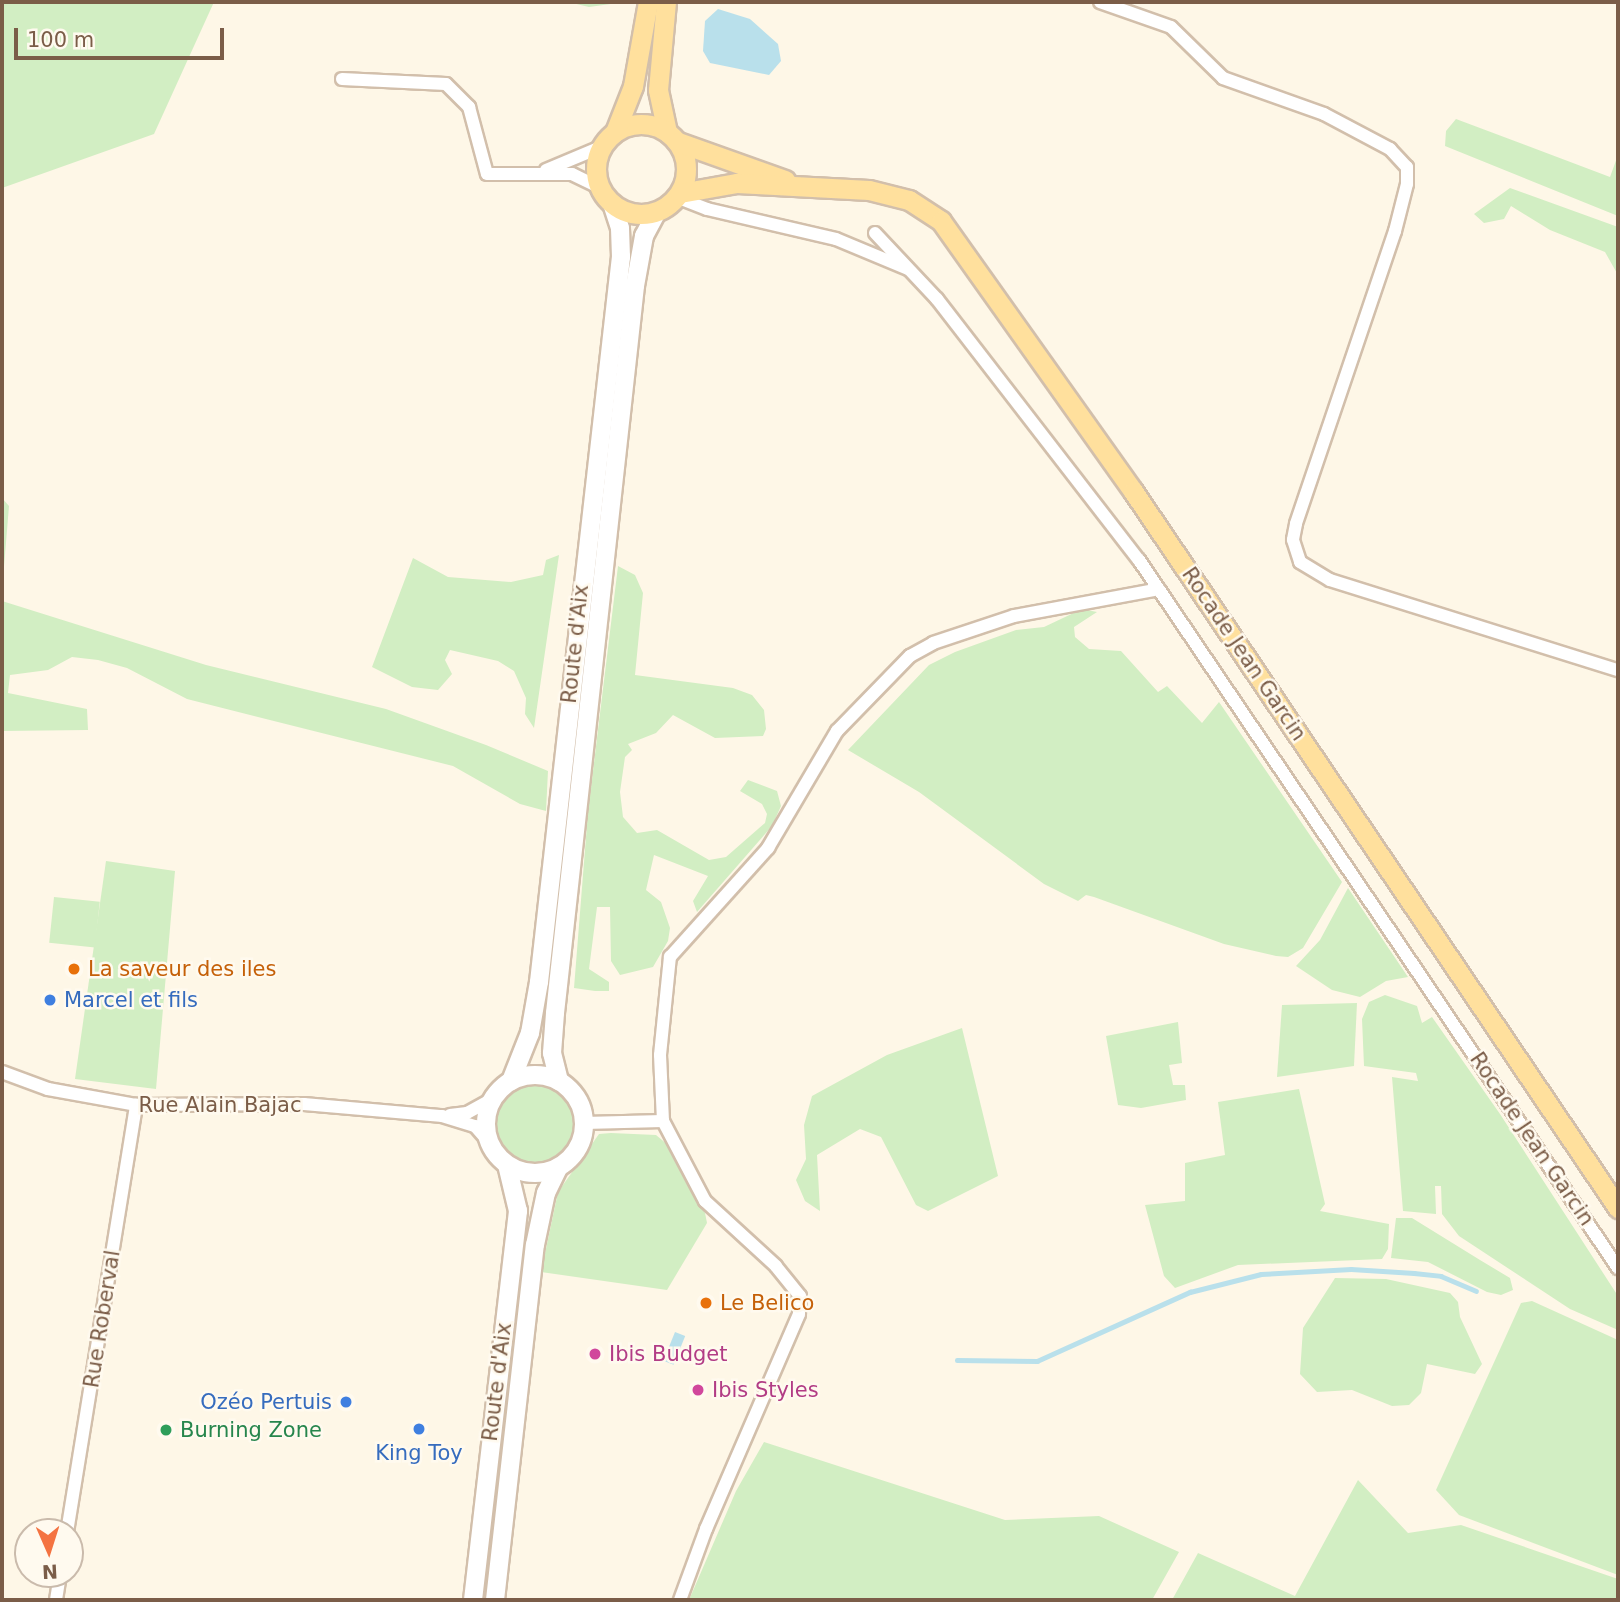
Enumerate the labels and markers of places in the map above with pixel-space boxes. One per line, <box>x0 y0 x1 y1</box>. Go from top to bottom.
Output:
place label: La saveur des iles <box>88 956 276 982</box>
marker: La saveur des iles <box>66 961 82 977</box>
place label: Marcel et fils <box>64 987 198 1013</box>
marker: Marcel et fils <box>42 992 58 1008</box>
place label: Le Belico <box>720 1290 814 1316</box>
marker: Le Belico <box>698 1295 714 1311</box>
place label: Ibis Budget <box>609 1341 728 1367</box>
marker: Ibis Budget <box>587 1346 603 1362</box>
place label: Ibis Styles <box>712 1377 819 1403</box>
marker: Ibis Styles <box>690 1382 706 1398</box>
place label: Ozéo Pertuis <box>200 1389 332 1415</box>
marker: Ozéo Pertuis <box>338 1394 354 1410</box>
place label: Burning Zone <box>180 1417 322 1443</box>
marker: King Toy <box>411 1421 427 1437</box>
marker: Burning Zone <box>158 1422 174 1438</box>
place label: King Toy <box>375 1440 463 1466</box>

